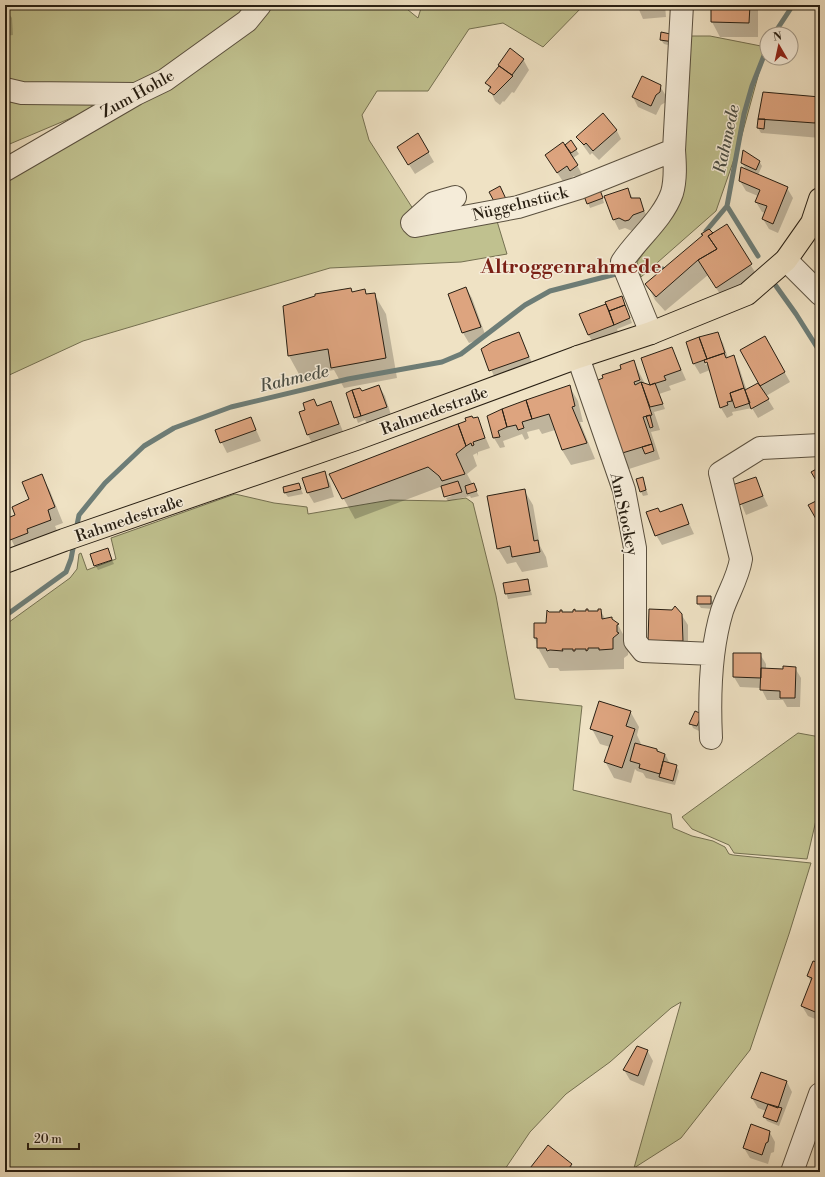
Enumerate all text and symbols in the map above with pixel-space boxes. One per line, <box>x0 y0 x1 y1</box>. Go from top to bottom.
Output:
north arrow <box>759 26 799 66</box>
text: N <box>772 29 783 45</box>
street label: Zum Hohle <box>97 65 178 122</box>
water label: Rahmede <box>709 103 745 177</box>
street label: Nüggelnstück <box>470 182 572 226</box>
district label: Altroggenrahmede <box>480 255 662 280</box>
water label: Rahmede <box>257 360 331 398</box>
street label: Rahmedestraße <box>378 382 491 440</box>
street label: Am Stockey <box>605 470 643 558</box>
street label: Rahmedestraße <box>73 491 186 547</box>
scale bar <box>28 1125 79 1151</box>
text: 20 m <box>34 1132 62 1147</box>

